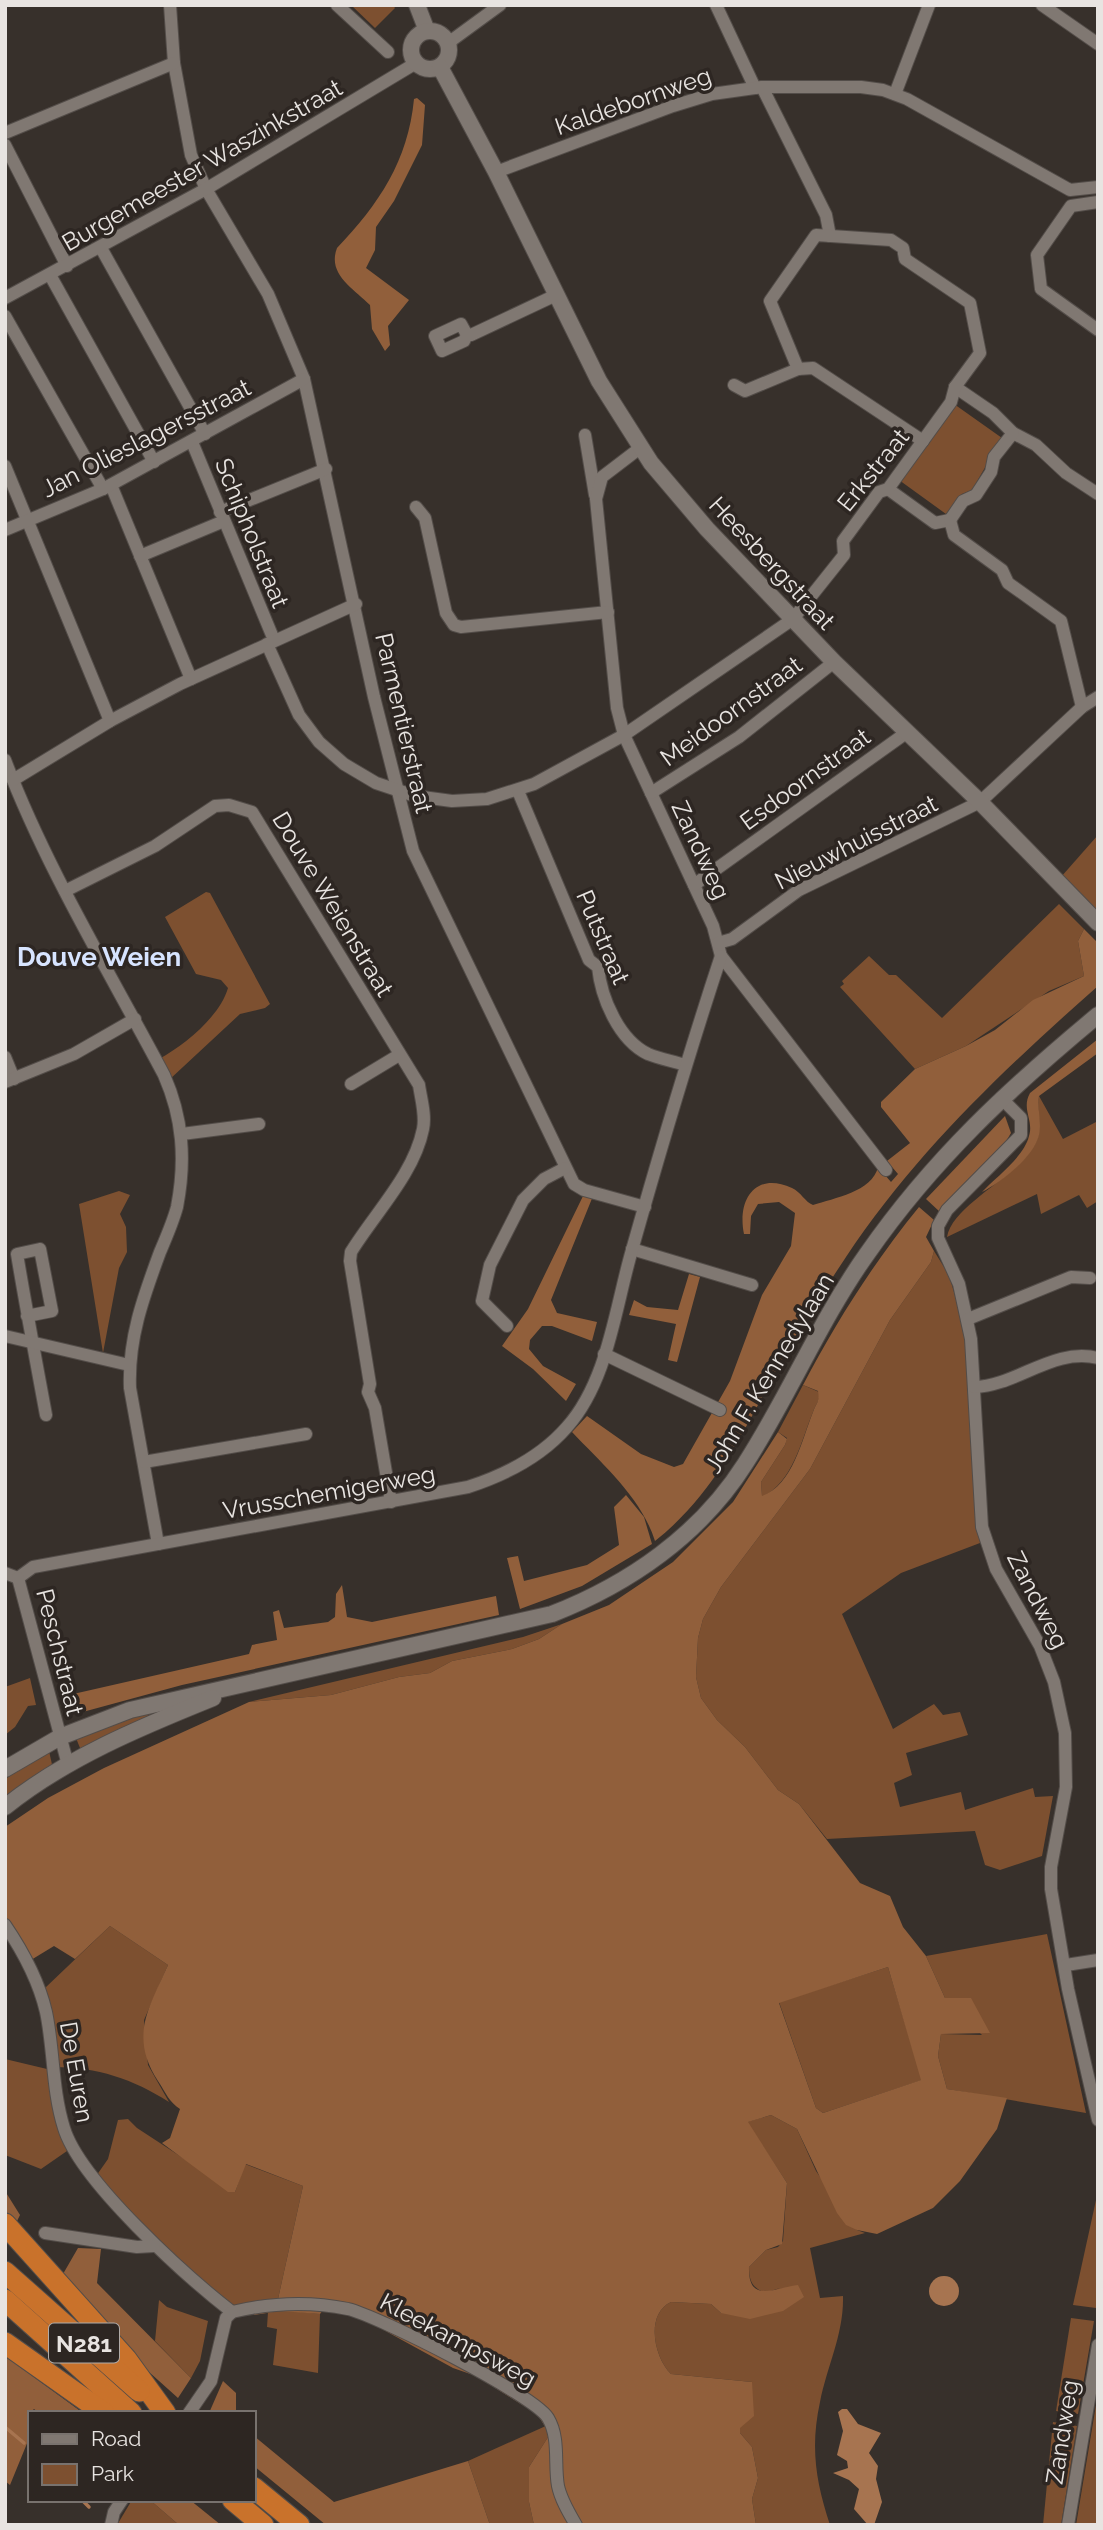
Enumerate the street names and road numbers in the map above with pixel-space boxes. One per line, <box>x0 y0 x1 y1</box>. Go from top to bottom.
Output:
street label: Kaldebornweg <box>551 61 715 141</box>
street label: Burgemeester Waszinkstraat <box>57 73 347 257</box>
street label: Jan Olieslagersstraat <box>37 373 255 503</box>
street label: Erkstraat <box>831 423 915 517</box>
street label: Schipholstraat <box>209 454 295 612</box>
street label: Heesbergstraat <box>703 491 841 635</box>
street label: Parmentierstraat <box>369 630 439 816</box>
street label: Meidoornstraat <box>654 650 808 772</box>
street label: Esdoornstraat <box>734 722 876 836</box>
street label: Nieuwhuisstraat <box>770 788 942 896</box>
street label: Zandweg <box>666 796 736 904</box>
street label: Douve Weienstraat <box>266 806 400 1002</box>
street label: Putstraat <box>570 886 636 988</box>
street label: John F. Kennedylaan <box>698 1268 840 1478</box>
street label: Vrusschemigerweg <box>221 1459 437 1525</box>
street label: Zandweg <box>1001 1547 1075 1653</box>
street label: Peschstraat <box>30 1586 90 1718</box>
street label: De Euren <box>54 2019 100 2125</box>
street label: Kleekampsweg <box>375 2287 541 2393</box>
road number: N281 <box>49 2324 119 2362</box>
street label: Zandweg <box>1039 2378 1085 2486</box>

